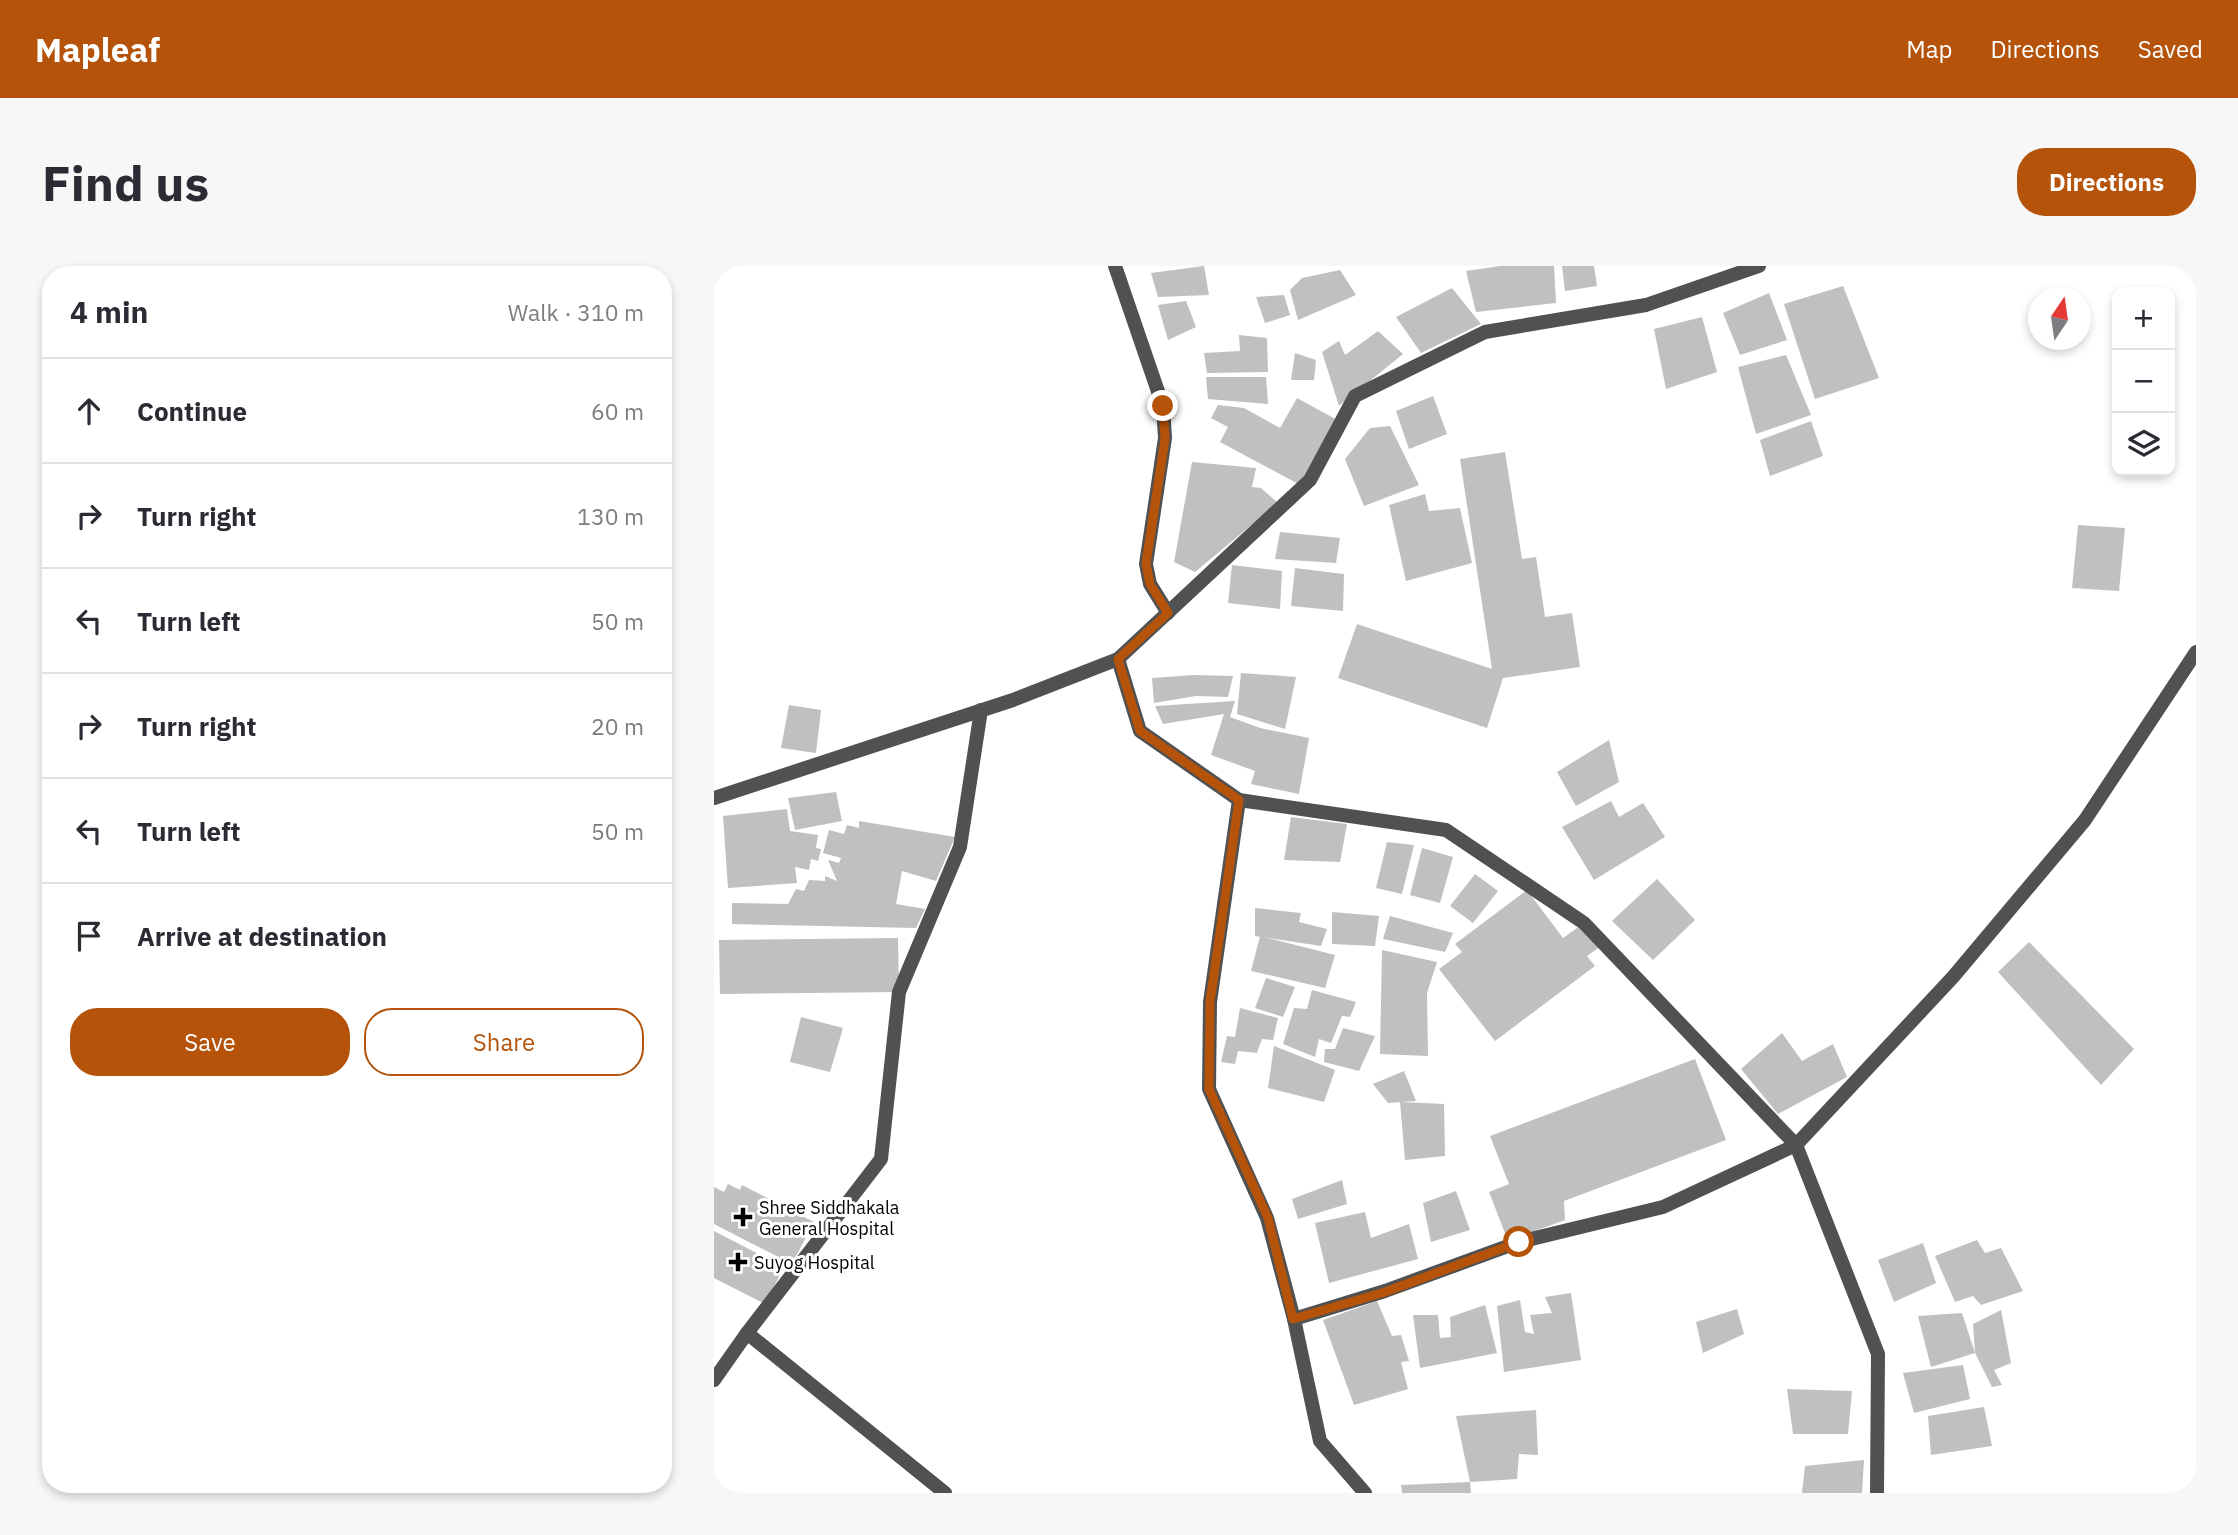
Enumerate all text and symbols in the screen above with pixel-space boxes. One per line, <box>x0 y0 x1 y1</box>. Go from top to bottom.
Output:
text: Mapleaf <box>35 28 160 71</box>
text: Map <box>1906 33 1952 65</box>
text: Directions <box>1990 33 2100 65</box>
text: Saved <box>2138 33 2203 65</box>
button: Directions <box>2017 148 2196 216</box>
text: Find us <box>42 151 209 214</box>
north arrow <box>2028 287 2091 350</box>
map controls <box>2112 287 2175 476</box>
button: + <box>2112 287 2175 350</box>
text: 4 min <box>70 292 148 331</box>
text: Walk · 310 m <box>508 297 644 327</box>
button: − <box>2112 350 2175 413</box>
route end <box>1147 390 1178 421</box>
icon: ahead <box>70 392 108 430</box>
text: Continue <box>137 394 247 428</box>
text: 60 m <box>591 396 644 426</box>
button: layers <box>2112 413 2175 476</box>
icon: right <box>70 497 108 535</box>
text: Turn right <box>137 499 256 533</box>
text: 130 m <box>577 501 644 531</box>
icon: left <box>70 602 108 640</box>
text: Turn left <box>137 604 240 638</box>
text: 50 m <box>591 606 644 636</box>
icon: right <box>70 707 108 745</box>
text: Turn right <box>137 709 256 743</box>
text: 20 m <box>591 711 644 741</box>
icon: left <box>70 812 108 850</box>
text: Turn left <box>137 814 240 848</box>
text: 50 m <box>591 816 644 846</box>
icon: arrive <box>70 917 108 955</box>
text: Arrive at destination <box>137 919 387 953</box>
button: Save <box>70 1008 350 1076</box>
button: Share <box>364 1008 644 1076</box>
place label: Shree Siddhakala General Hospital <box>759 1196 900 1240</box>
marker: Shree Siddhakala General Hospital <box>733 1207 753 1227</box>
route start <box>1503 1226 1534 1257</box>
place label: Suyog Hospital <box>754 1251 875 1274</box>
marker: Suyog Hospital <box>728 1252 748 1272</box>

